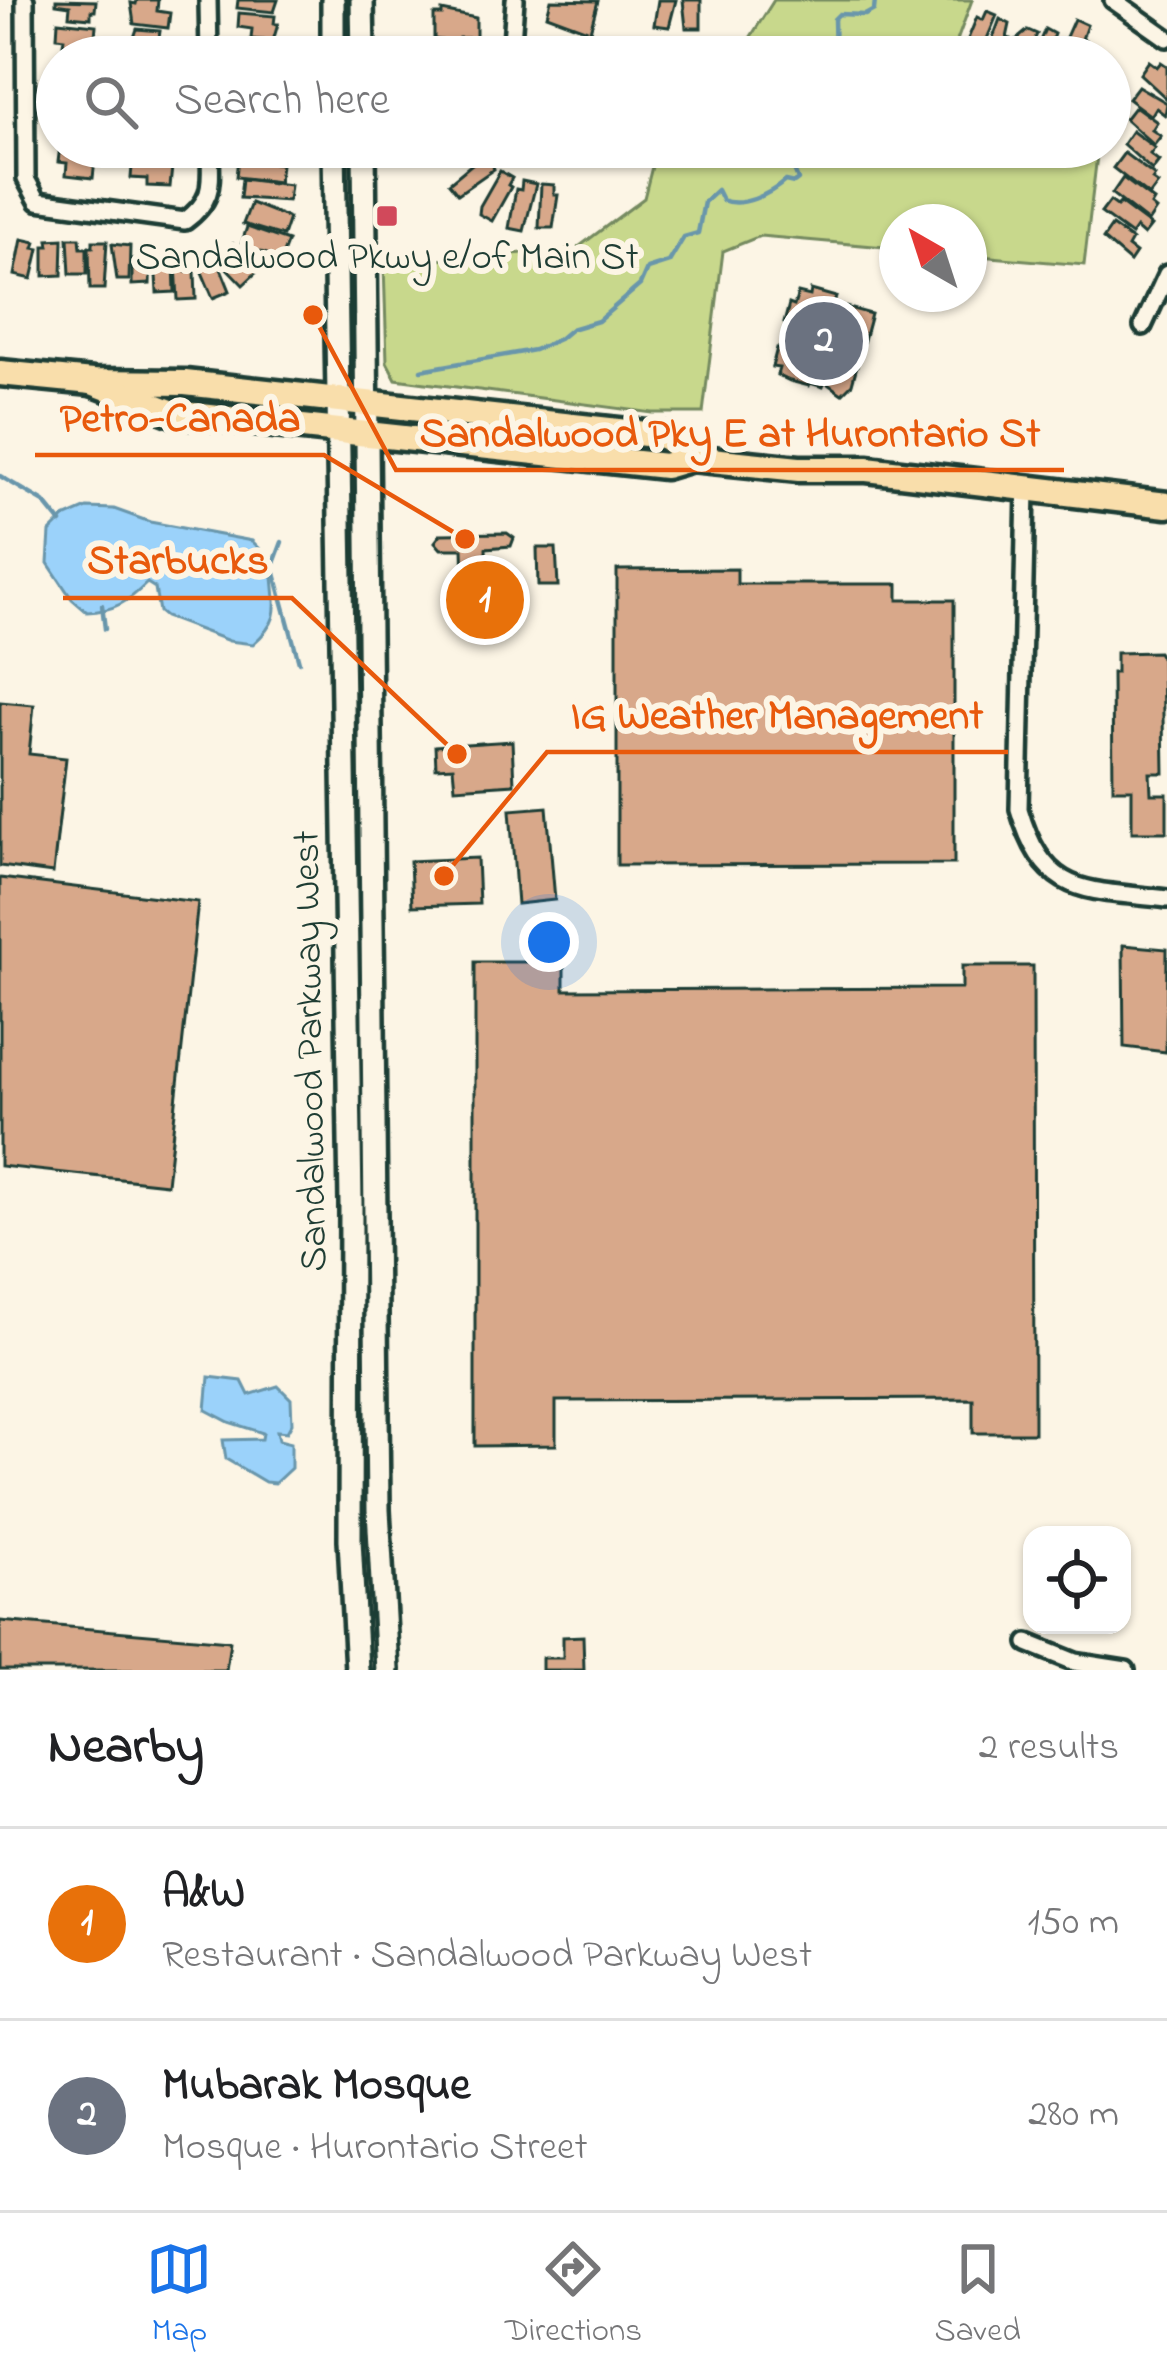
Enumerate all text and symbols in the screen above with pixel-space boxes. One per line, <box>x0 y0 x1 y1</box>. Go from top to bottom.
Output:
search box <box>36 36 1131 168</box>
icon: search <box>78 69 144 135</box>
text: Search here <box>174 69 390 135</box>
marker: Sandalwood Pkwy e/of Main St <box>374 203 400 229</box>
north arrow <box>879 204 987 312</box>
place label: Sandalwood Pkwy e/of Main St <box>135 230 639 287</box>
pin: 2 <box>785 296 863 386</box>
callout: Petro-Canada <box>35 377 324 455</box>
text: Petro-Canada <box>60 390 300 451</box>
callout: Sandalwood Pky E at Hurontario St <box>396 392 1064 470</box>
text: Sandalwood Pky E at Hurontario St <box>420 405 1041 466</box>
callout: Starbucks <box>63 520 292 598</box>
text: Starbucks <box>87 532 269 593</box>
pin: 1 <box>446 555 524 645</box>
callout: IG Weather Management <box>547 674 1008 752</box>
text: IG Weather Management <box>571 687 984 749</box>
street label: Sandalwood Parkway West <box>280 830 344 1272</box>
your location <box>519 912 579 972</box>
map controls <box>1023 1526 1131 1634</box>
button: locate <box>1023 1526 1131 1634</box>
text: Nearby <box>48 1711 204 1786</box>
text: 2 results <box>979 1720 1119 1777</box>
text: A&W <box>162 1862 245 1928</box>
text: 1 <box>81 1895 93 1952</box>
text: 150 m <box>1027 1895 1119 1952</box>
text: Restaurant · Sandalwood Parkway West <box>162 1928 812 1985</box>
text: Mubarak Mosque <box>162 2054 470 2120</box>
text: 2 <box>77 2087 97 2144</box>
text: 280 m <box>1028 2087 1119 2144</box>
text: Mosque · Hurontario Street <box>162 2120 588 2177</box>
tab: Map <box>146 2236 212 2356</box>
tab: Directions <box>505 2236 642 2356</box>
tab: Saved <box>935 2236 1021 2356</box>

